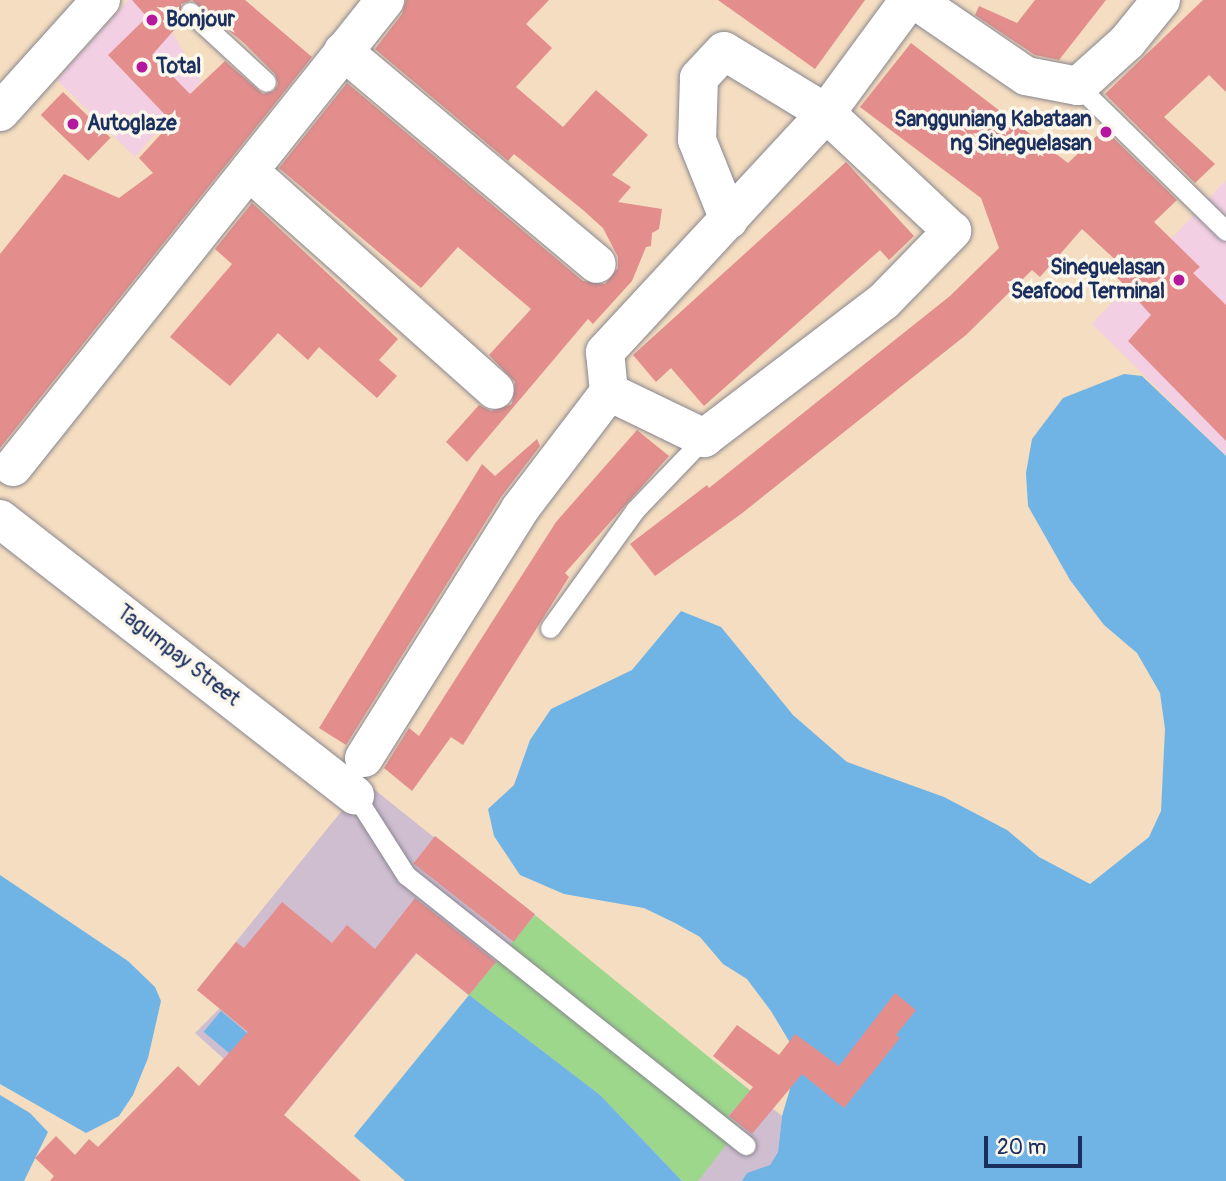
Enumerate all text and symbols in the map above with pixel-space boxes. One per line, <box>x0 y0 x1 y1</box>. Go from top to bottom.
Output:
place label: Bonjour <box>166 7 235 33</box>
marker: Bonjour <box>144 12 160 28</box>
place label: Total <box>156 54 201 80</box>
marker: Total <box>134 59 150 75</box>
place label: Sangguniang Kabataan ng Sineguelasan <box>894 107 1092 157</box>
place label: Autoglaze <box>87 111 177 137</box>
marker: Autoglaze <box>65 116 81 132</box>
marker: Sangguniang Kabataan ng Sineguelasan <box>1098 124 1114 140</box>
place label: Sineguelasan Seafood Terminal <box>1011 255 1165 305</box>
marker: Sineguelasan Seafood Terminal <box>1171 272 1187 288</box>
street label: Tagumpay Street <box>111 600 245 712</box>
scale bar <box>988 1122 1086 1166</box>
text: 20 m <box>997 1134 1046 1161</box>

